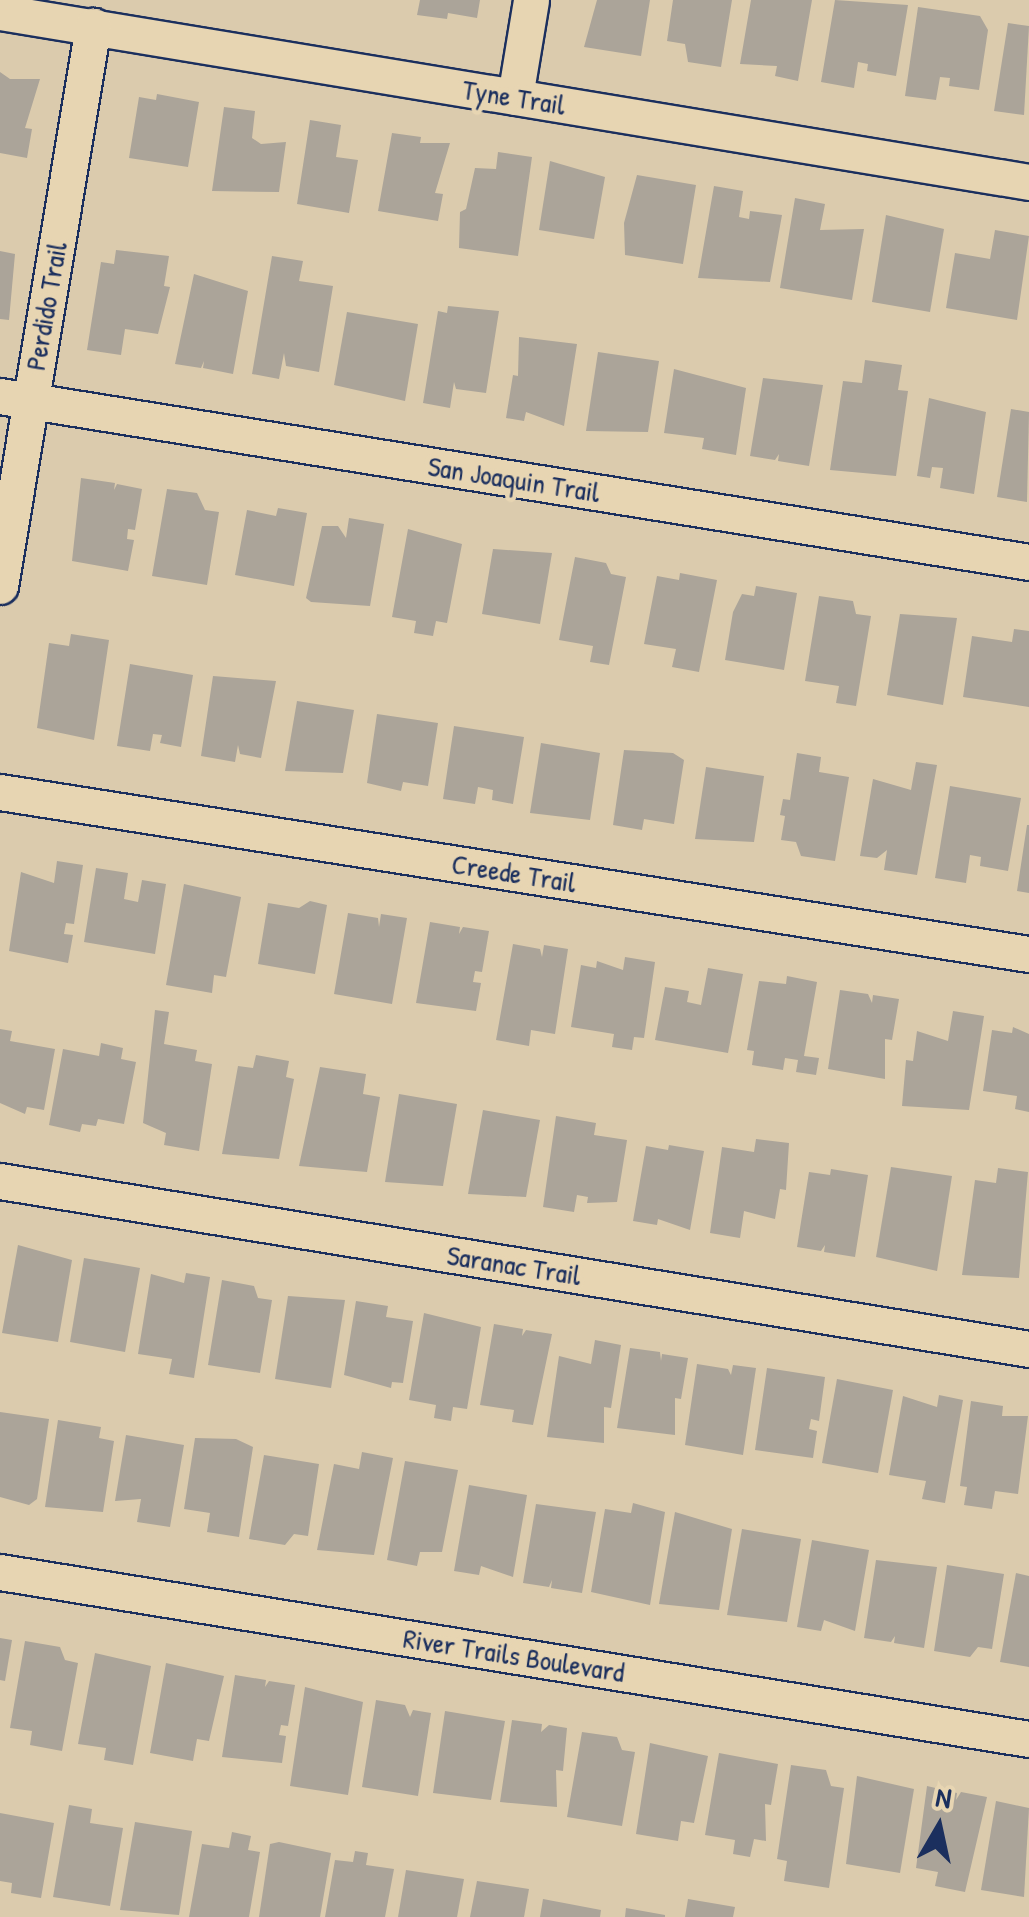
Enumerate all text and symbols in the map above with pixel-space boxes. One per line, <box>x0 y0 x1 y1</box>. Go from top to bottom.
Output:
street label: Tyne Trail <box>460 72 568 122</box>
street label: Perdido Trail <box>18 239 74 373</box>
street label: San Joaquin Trail <box>426 449 602 509</box>
street label: Creede Trail <box>449 847 579 899</box>
street label: Saranac Trail <box>445 1238 583 1292</box>
street label: River Trails Boulevard <box>401 1621 627 1689</box>
north arrow <box>889 1777 989 1877</box>
text: N <box>933 1777 954 1817</box>

